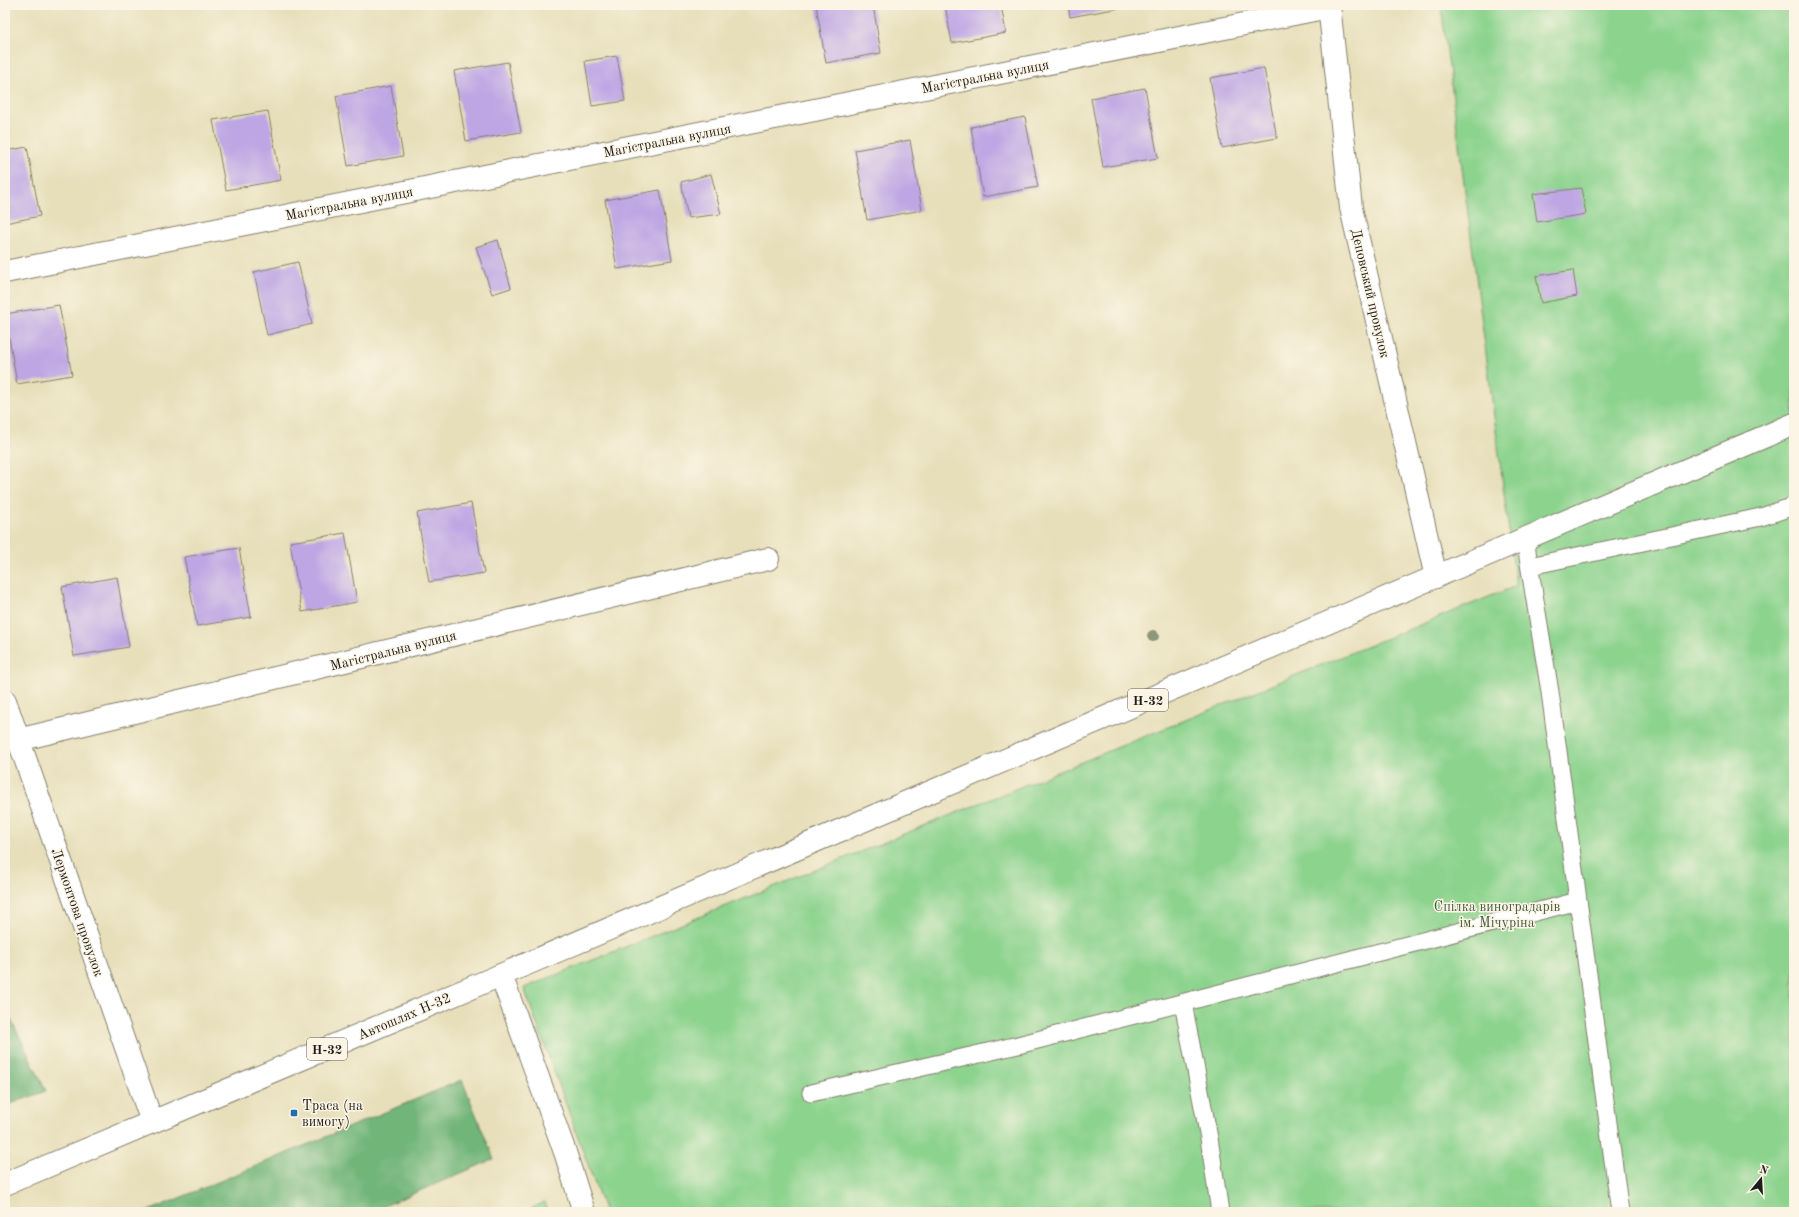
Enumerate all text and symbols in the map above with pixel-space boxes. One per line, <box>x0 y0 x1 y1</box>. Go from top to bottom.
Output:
street label: Магістральна вулиця <box>920 58 1050 96</box>
street label: Магістральна вулиця <box>602 122 732 160</box>
street label: Магістральна вулиця <box>284 185 414 223</box>
street label: Деповський провулок <box>1348 227 1392 359</box>
street label: Магістральна вулиця <box>329 628 458 673</box>
road number: Н-32 <box>1128 689 1168 711</box>
street label: Лермонтова провулок <box>49 846 106 978</box>
park label: Спілка виноградарів ім. Мічуріна <box>1434 900 1560 930</box>
street label: Автошлях Н-32 <box>356 991 453 1043</box>
road number: Н-32 <box>307 1038 347 1060</box>
place label: Траса (на вимогу) <box>302 1099 363 1129</box>
marker: Траса (на вимогу) <box>289 1108 299 1118</box>
north arrow <box>1741 1159 1781 1199</box>
text: N <box>1758 1164 1770 1178</box>

